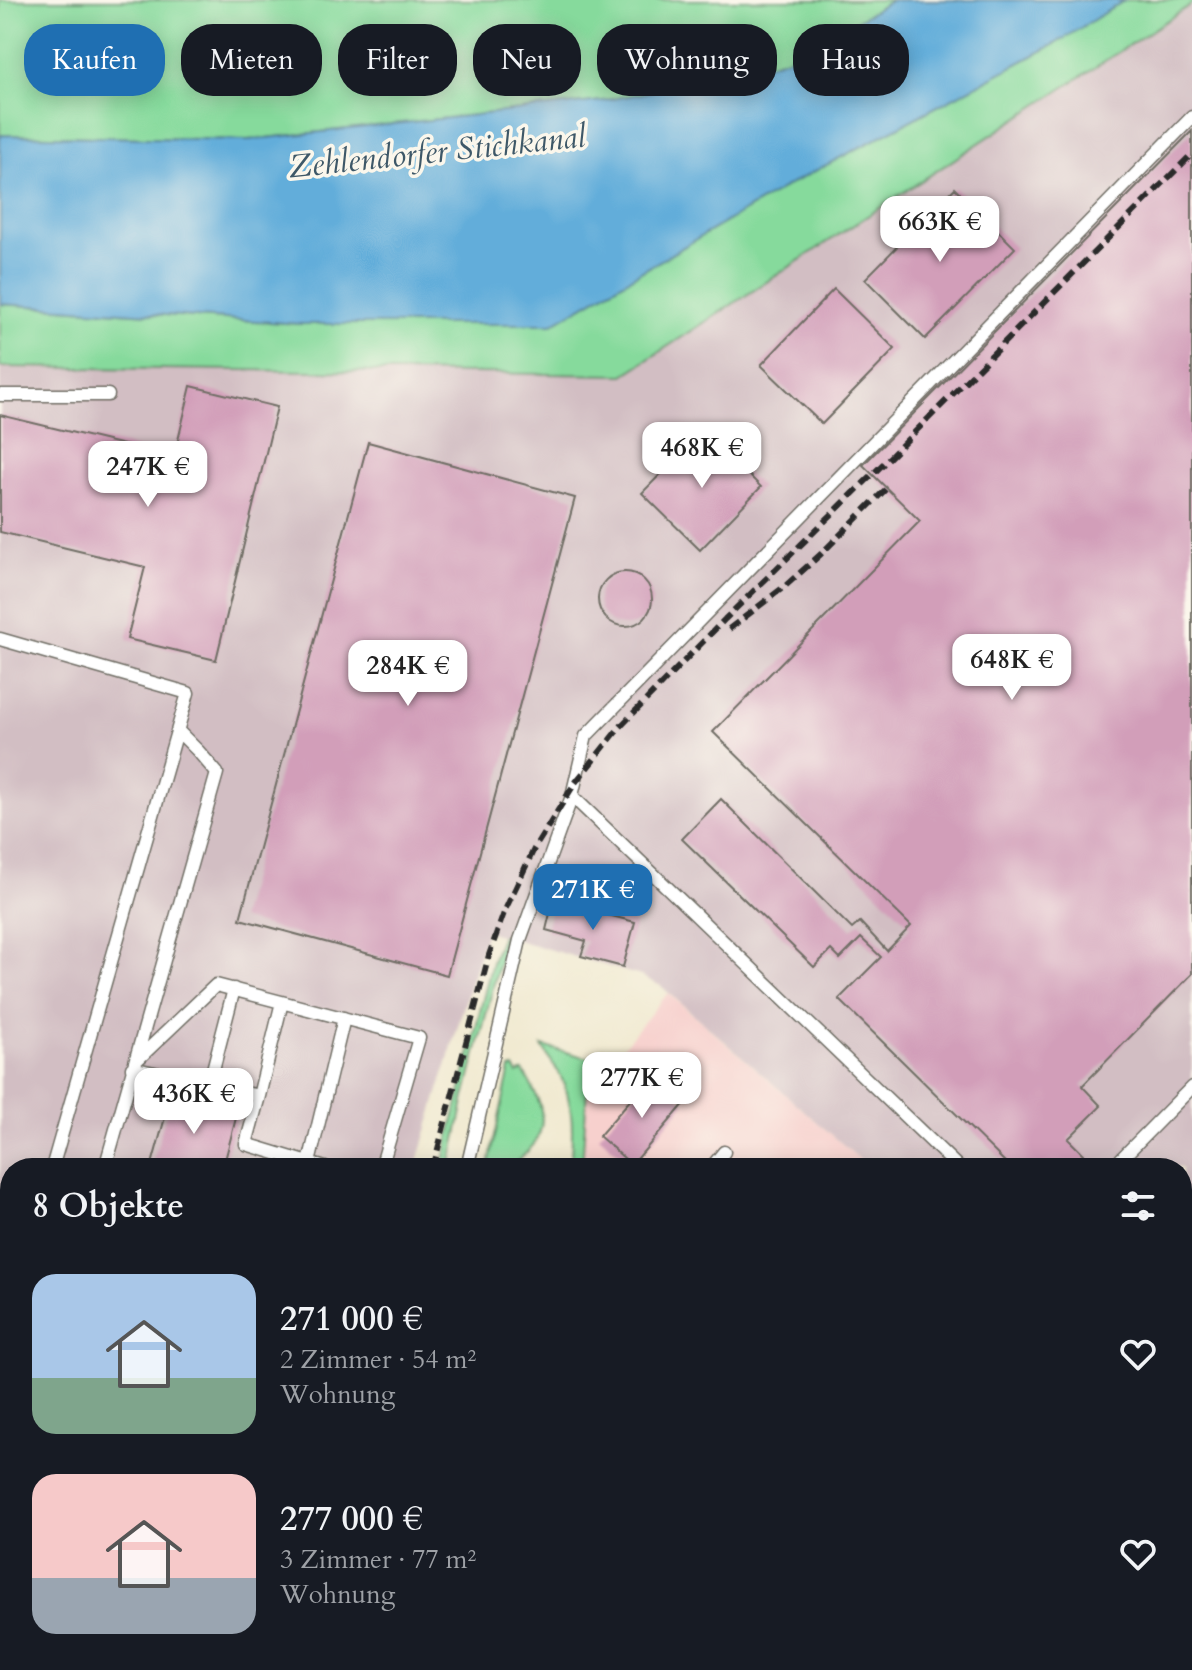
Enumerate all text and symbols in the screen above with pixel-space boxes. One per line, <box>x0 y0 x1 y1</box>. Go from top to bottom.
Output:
chip: Kaufen <box>24 24 165 96</box>
chip: Mieten <box>181 24 322 96</box>
chip: Filter <box>338 24 457 96</box>
chip: Neu <box>473 24 581 96</box>
chip: Wohnung <box>597 24 777 96</box>
chip: Haus <box>793 24 909 96</box>
water label: Zehlendorfer Stichkanal <box>286 114 589 189</box>
pin: 663K € <box>875 196 1005 264</box>
text: 663K € <box>898 204 982 239</box>
pin: 468K € <box>637 422 767 490</box>
text: 468K € <box>660 430 744 465</box>
pin: 247K € <box>83 441 213 509</box>
text: 247K € <box>106 449 190 484</box>
pin: 648K € <box>947 634 1077 702</box>
pin: 284K € <box>343 640 473 708</box>
text: 648K € <box>970 642 1054 677</box>
text: 284K € <box>366 648 450 683</box>
pin: 271K € <box>528 864 658 932</box>
text: 271K € <box>551 872 635 907</box>
pin: 277K € <box>577 1052 707 1120</box>
text: 277K € <box>600 1060 684 1095</box>
pin: 436K € <box>129 1068 259 1136</box>
text: 436K € <box>152 1076 236 1111</box>
text: 8 Objekte <box>32 1183 184 1229</box>
icon: filters <box>1116 1184 1160 1228</box>
text: 271 000 € <box>280 1296 423 1342</box>
icon: home <box>96 1306 192 1402</box>
icon: heart <box>1116 1332 1160 1376</box>
text: 2 Zimmer · 54 m² <box>280 1342 476 1377</box>
text: Wohnung <box>280 1377 395 1412</box>
text: 277 000 € <box>280 1496 423 1542</box>
icon: home <box>96 1506 192 1602</box>
icon: heart <box>1116 1532 1160 1576</box>
text: 3 Zimmer · 77 m² <box>280 1542 476 1577</box>
text: Wohnung <box>280 1577 395 1612</box>

